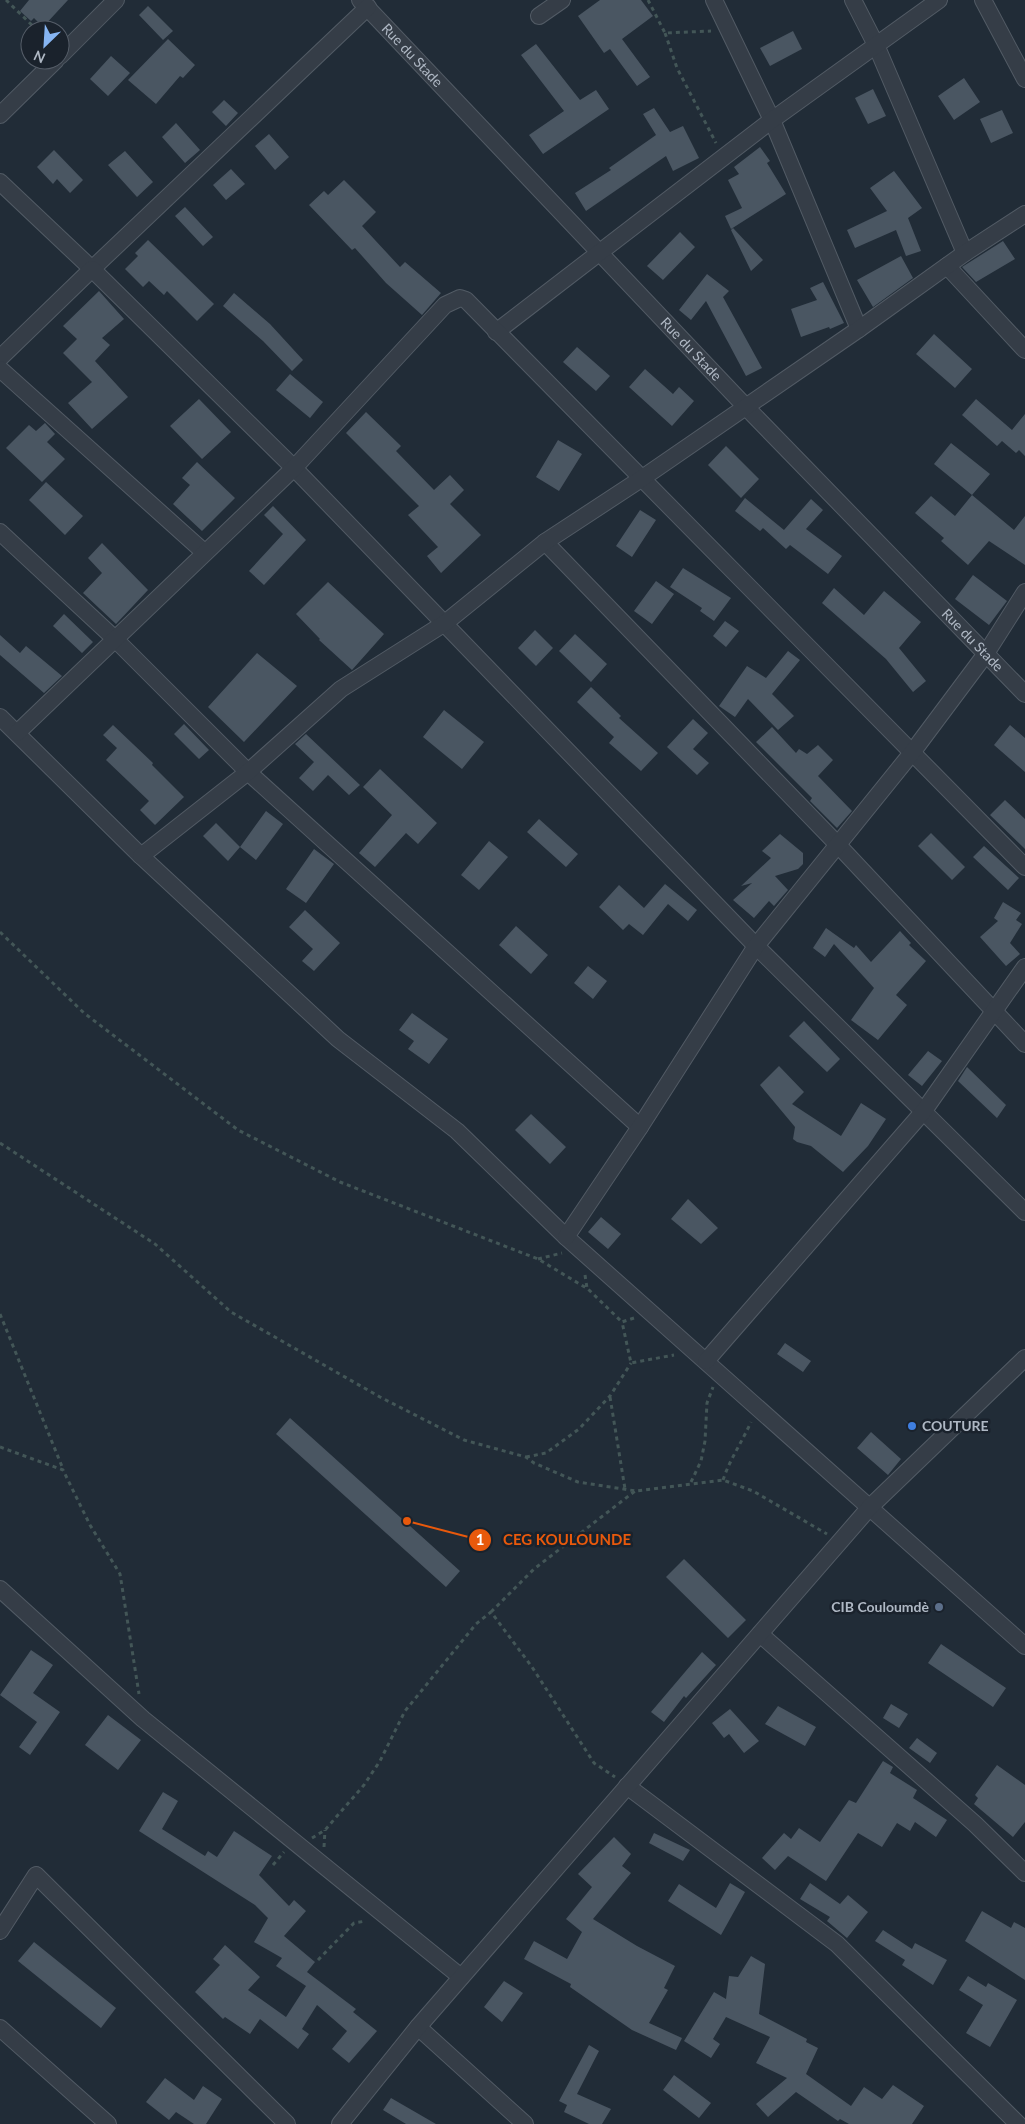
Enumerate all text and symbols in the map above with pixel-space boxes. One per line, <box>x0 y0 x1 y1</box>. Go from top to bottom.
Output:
north arrow <box>20 20 70 70</box>
street label: Rue du Stade <box>379 20 447 90</box>
text: N <box>31 47 48 67</box>
street label: Rue du Stade <box>657 313 725 384</box>
street label: Rue du Stade <box>939 605 1007 675</box>
place label: COUTURE <box>922 1417 989 1434</box>
marker: COUTURE <box>906 1420 918 1432</box>
callout: CEG KOULOUNDE <box>468 1525 641 1555</box>
text: 1 <box>476 1530 484 1548</box>
text: CEG KOULOUNDE <box>503 1530 631 1548</box>
place label: CIB Couloumdè <box>831 1598 930 1615</box>
marker: CIB Couloumdè <box>933 1601 945 1613</box>

